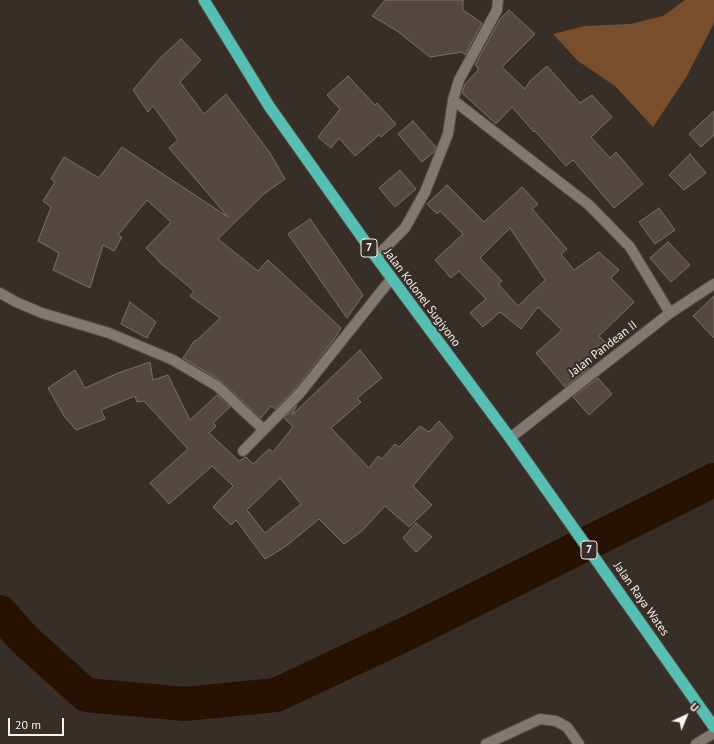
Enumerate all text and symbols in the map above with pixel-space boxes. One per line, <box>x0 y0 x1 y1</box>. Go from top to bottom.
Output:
road number: 7 <box>361 239 377 257</box>
street label: Jalan Kolonel Sugiyono <box>381 246 463 350</box>
street label: Jalan Pandean II <box>566 318 640 380</box>
road number: 7 <box>581 541 597 559</box>
street label: Jalan Raya Wates <box>610 559 672 639</box>
north arrow <box>666 696 706 736</box>
text: U <box>687 700 702 715</box>
scale bar <box>10 710 66 736</box>
text: 20 m <box>15 717 41 732</box>

